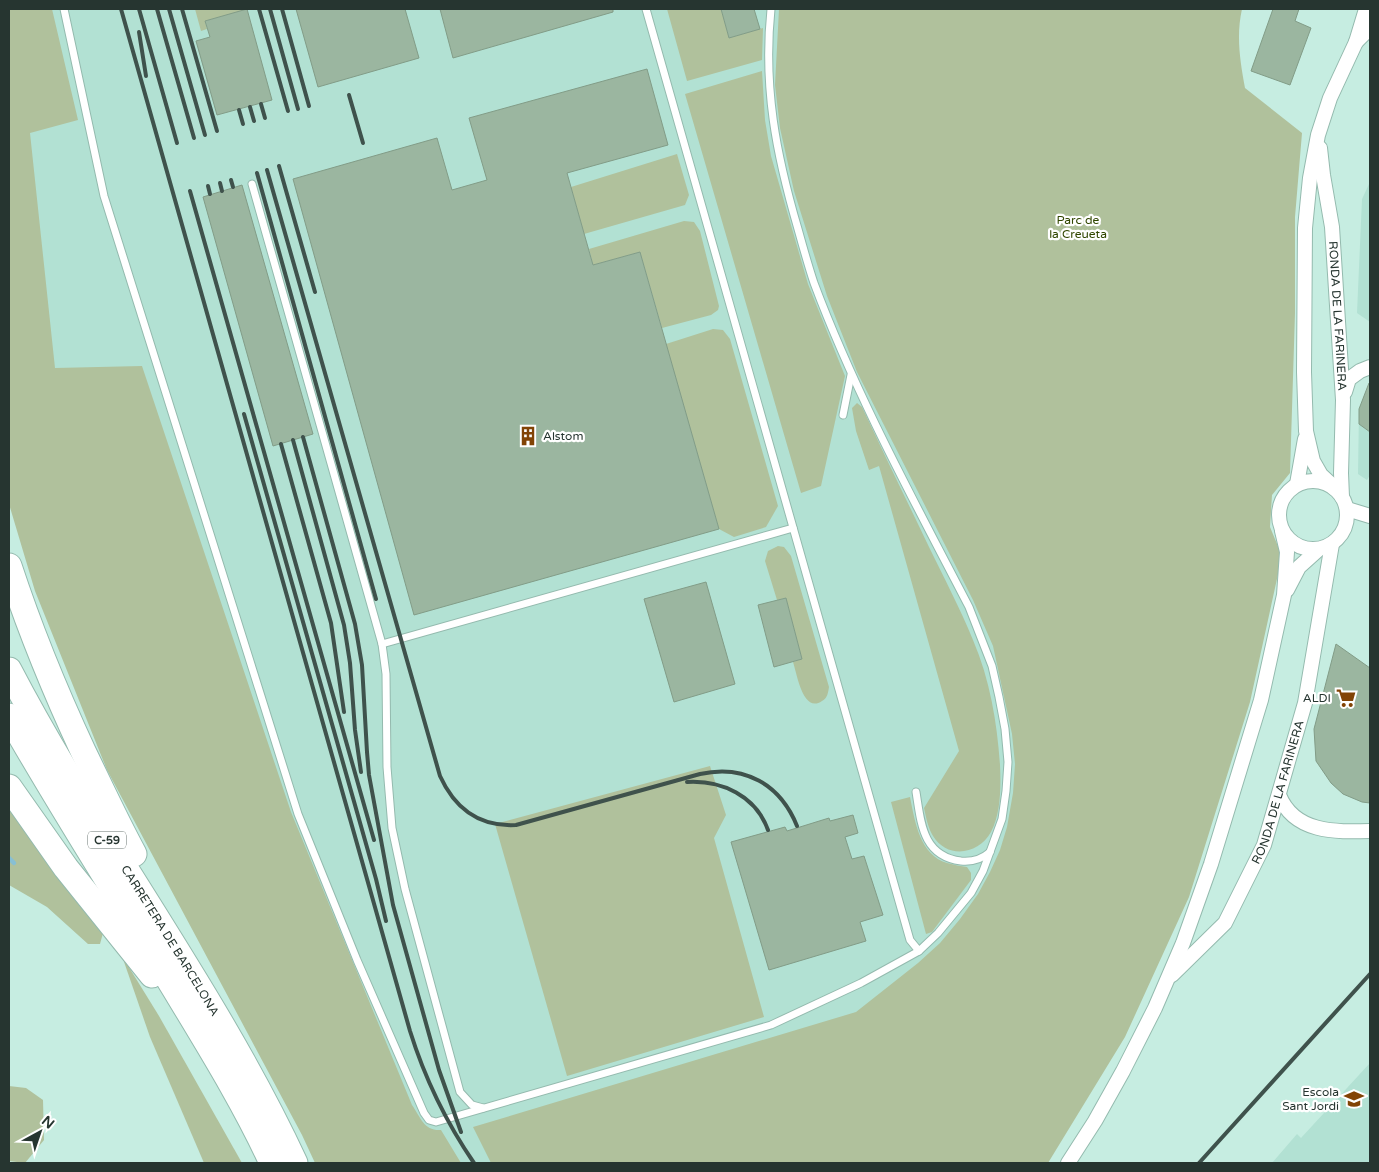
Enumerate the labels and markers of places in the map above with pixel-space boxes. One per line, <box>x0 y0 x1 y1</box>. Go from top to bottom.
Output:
building icon: Alstom <box>517 425 539 447</box>
place label: Alstom <box>543 429 583 443</box>
supermarket icon: ALDI <box>1335 687 1357 709</box>
place label: ALDI <box>1303 691 1331 705</box>
place label: Escola Sant Jordi <box>1282 1085 1339 1113</box>
school or university icon: Escola Sant Jordi <box>1343 1088 1365 1110</box>

